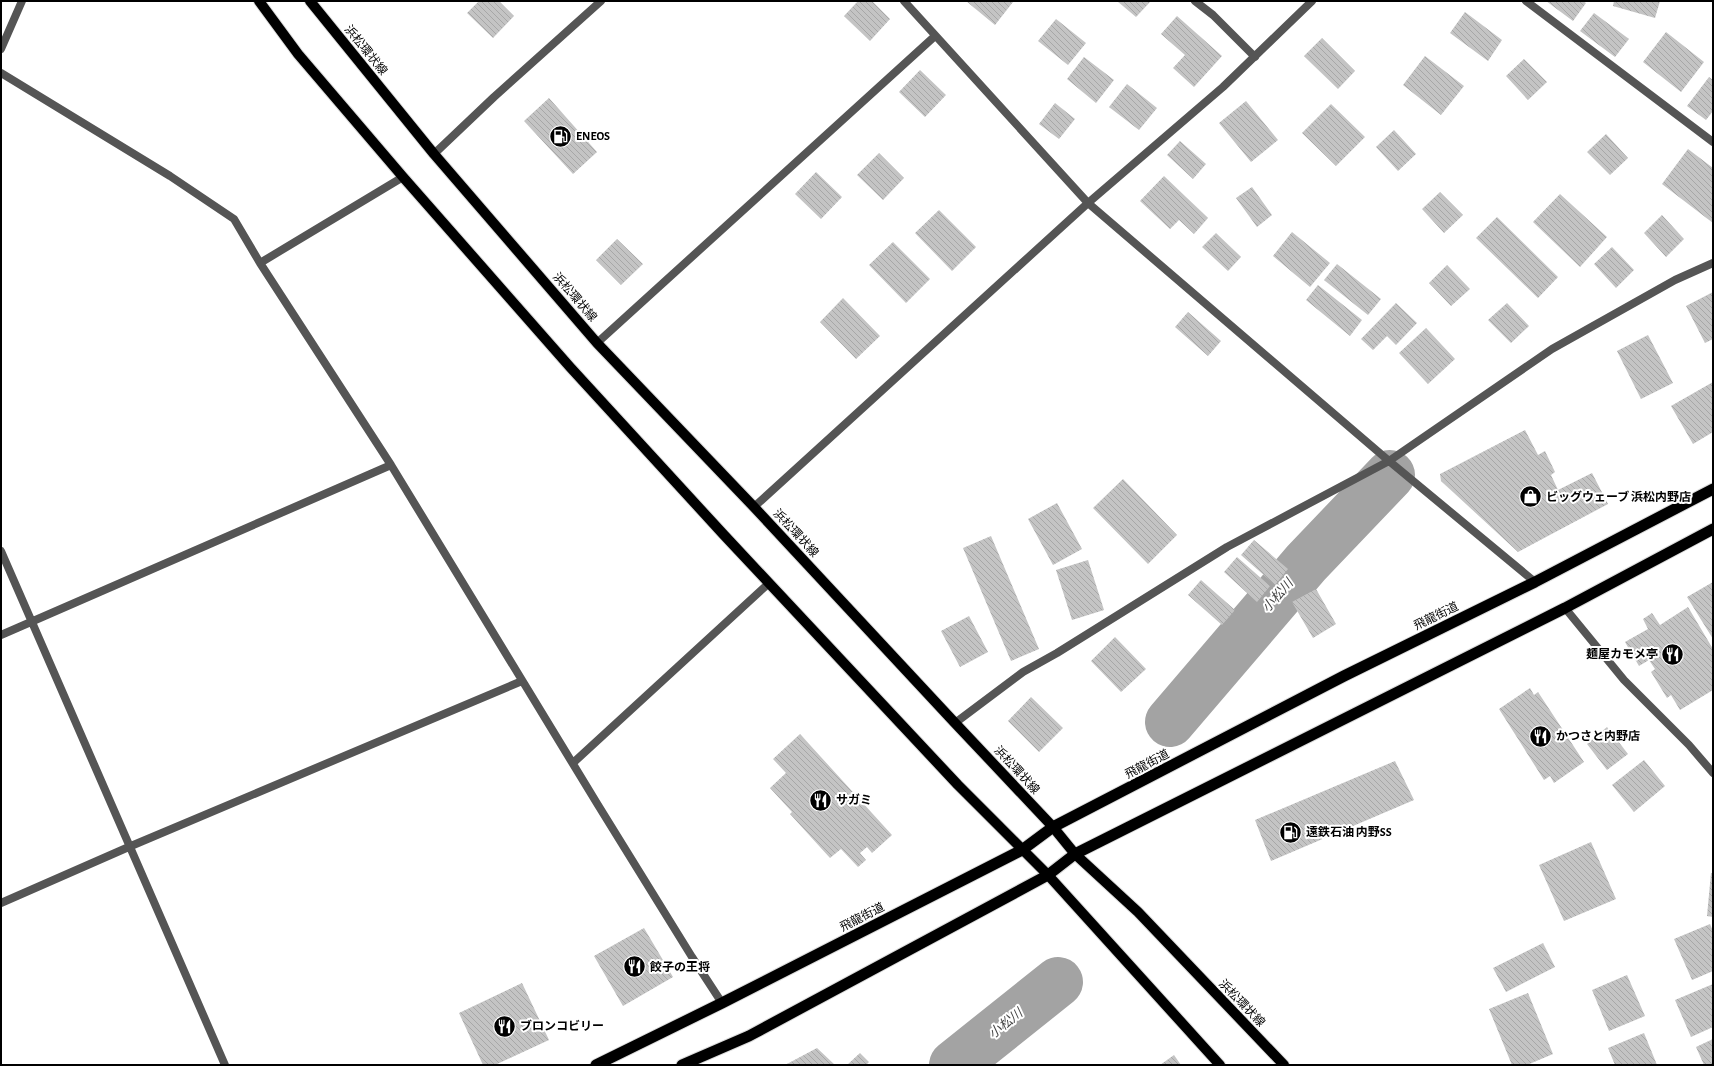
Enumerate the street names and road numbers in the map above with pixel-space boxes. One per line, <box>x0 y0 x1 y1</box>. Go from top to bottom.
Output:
street label: 浜松環状線 <box>342 22 390 77</box>
street label: 浜松環状線 <box>551 270 600 324</box>
street label: 浜松環状線 <box>771 506 822 559</box>
street label: 飛龍街道 <box>1411 599 1460 632</box>
street label: 浜松環状線 <box>992 743 1043 796</box>
street label: 飛龍街道 <box>1123 747 1171 781</box>
street label: 飛龍街道 <box>837 900 886 933</box>
street label: 浜松環状線 <box>1217 977 1268 1029</box>

